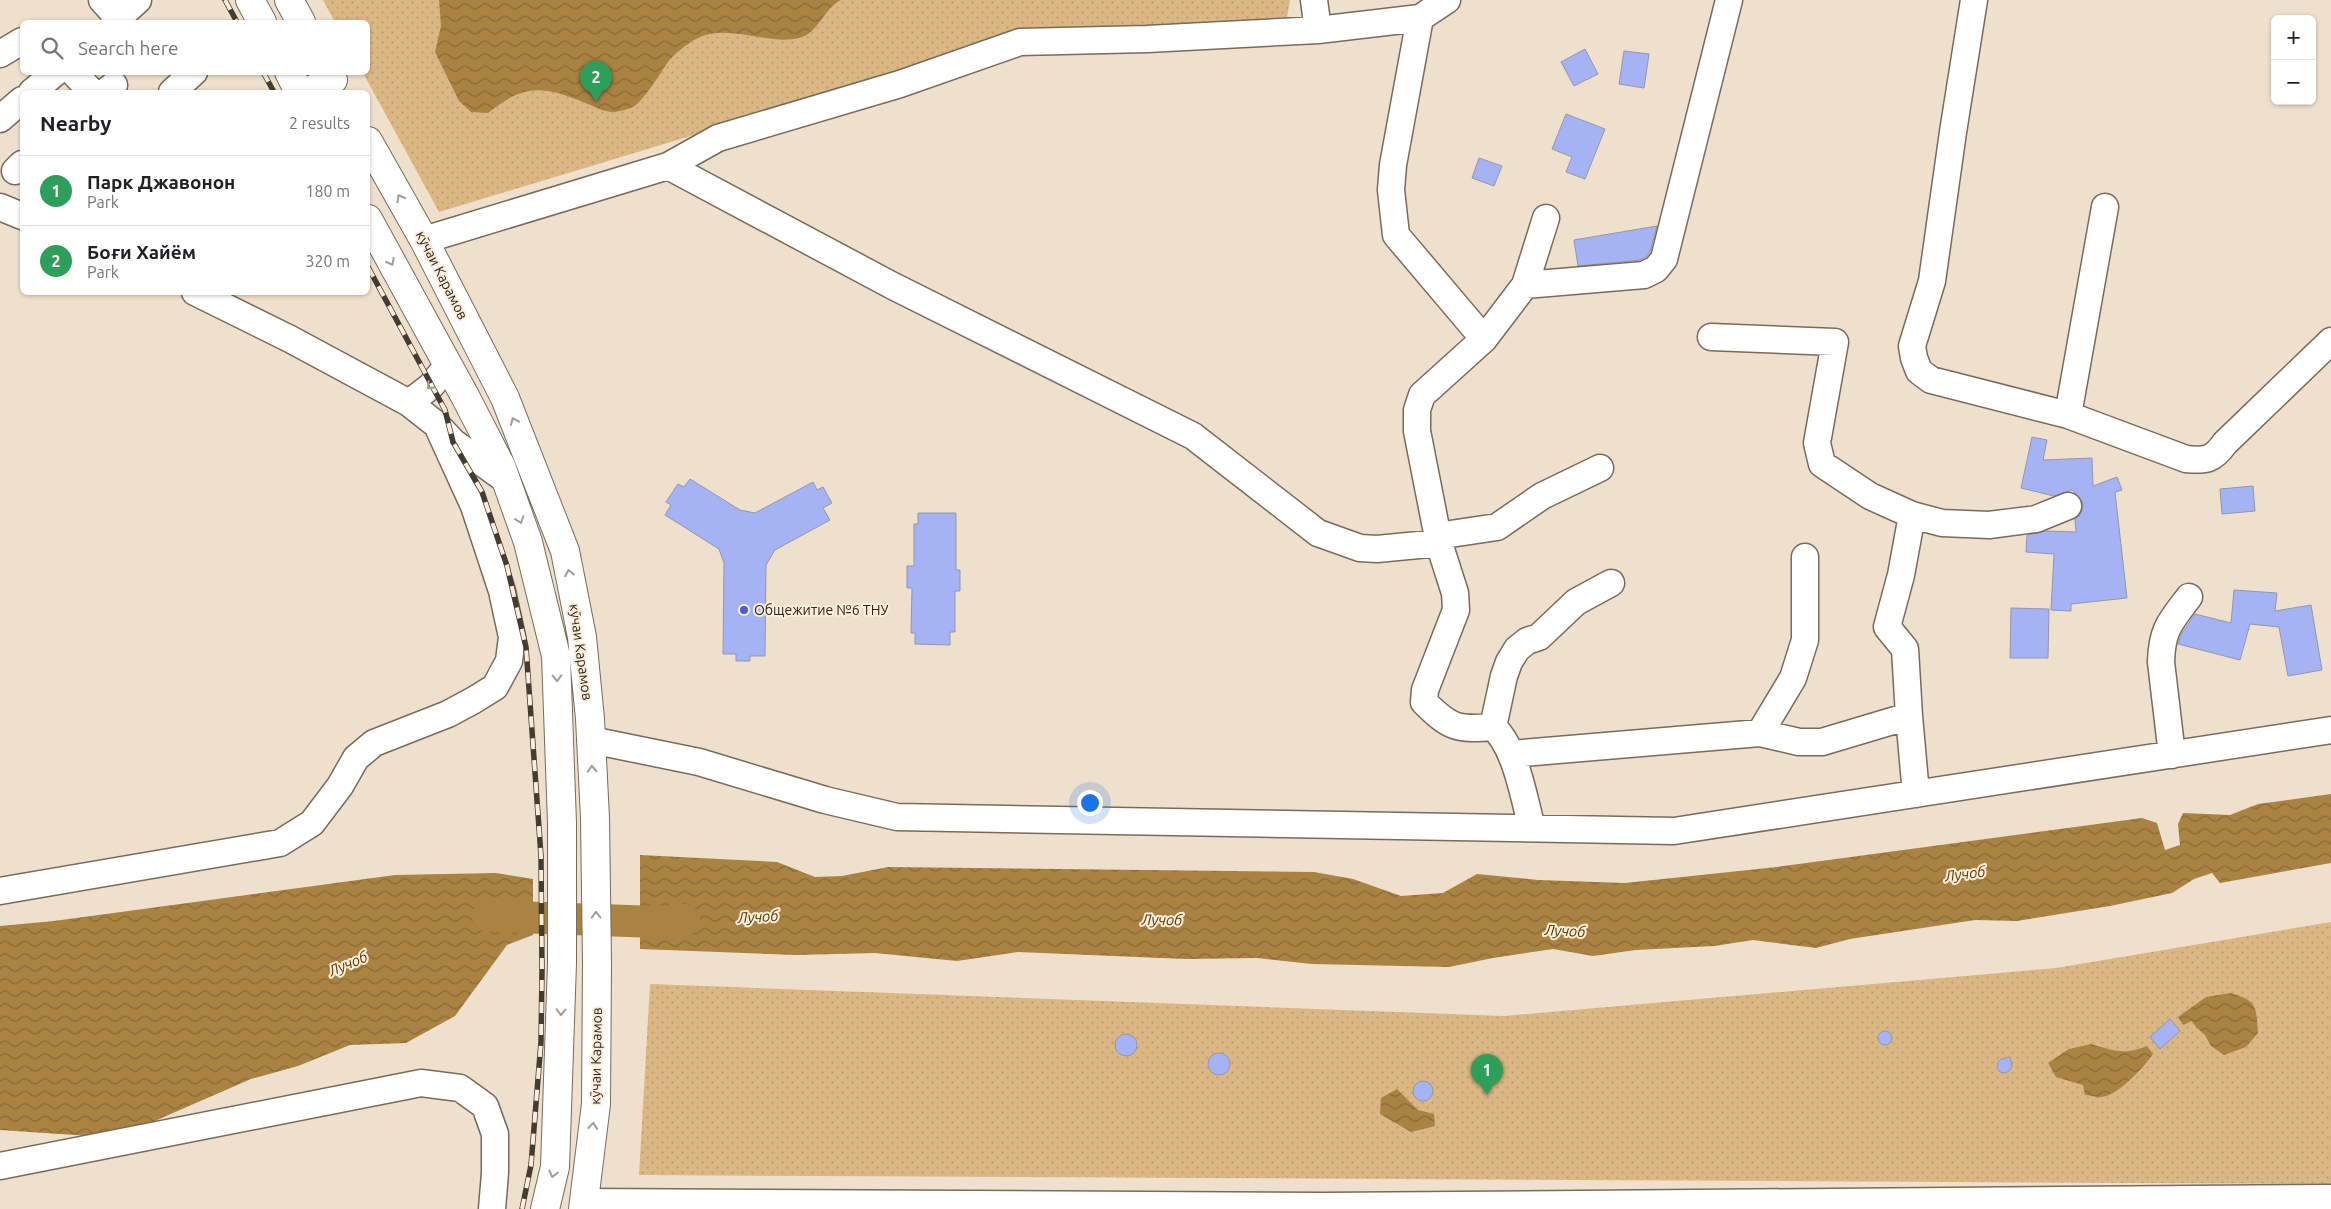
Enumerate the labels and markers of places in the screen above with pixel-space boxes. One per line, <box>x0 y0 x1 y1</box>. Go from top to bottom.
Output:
pin: 2 <box>580 61 612 102</box>
place label: Общежитие №6 ТНУ <box>754 602 888 618</box>
marker: Общежитие №6 ТНУ <box>738 604 750 616</box>
pin: 1 <box>1471 1054 1503 1095</box>

